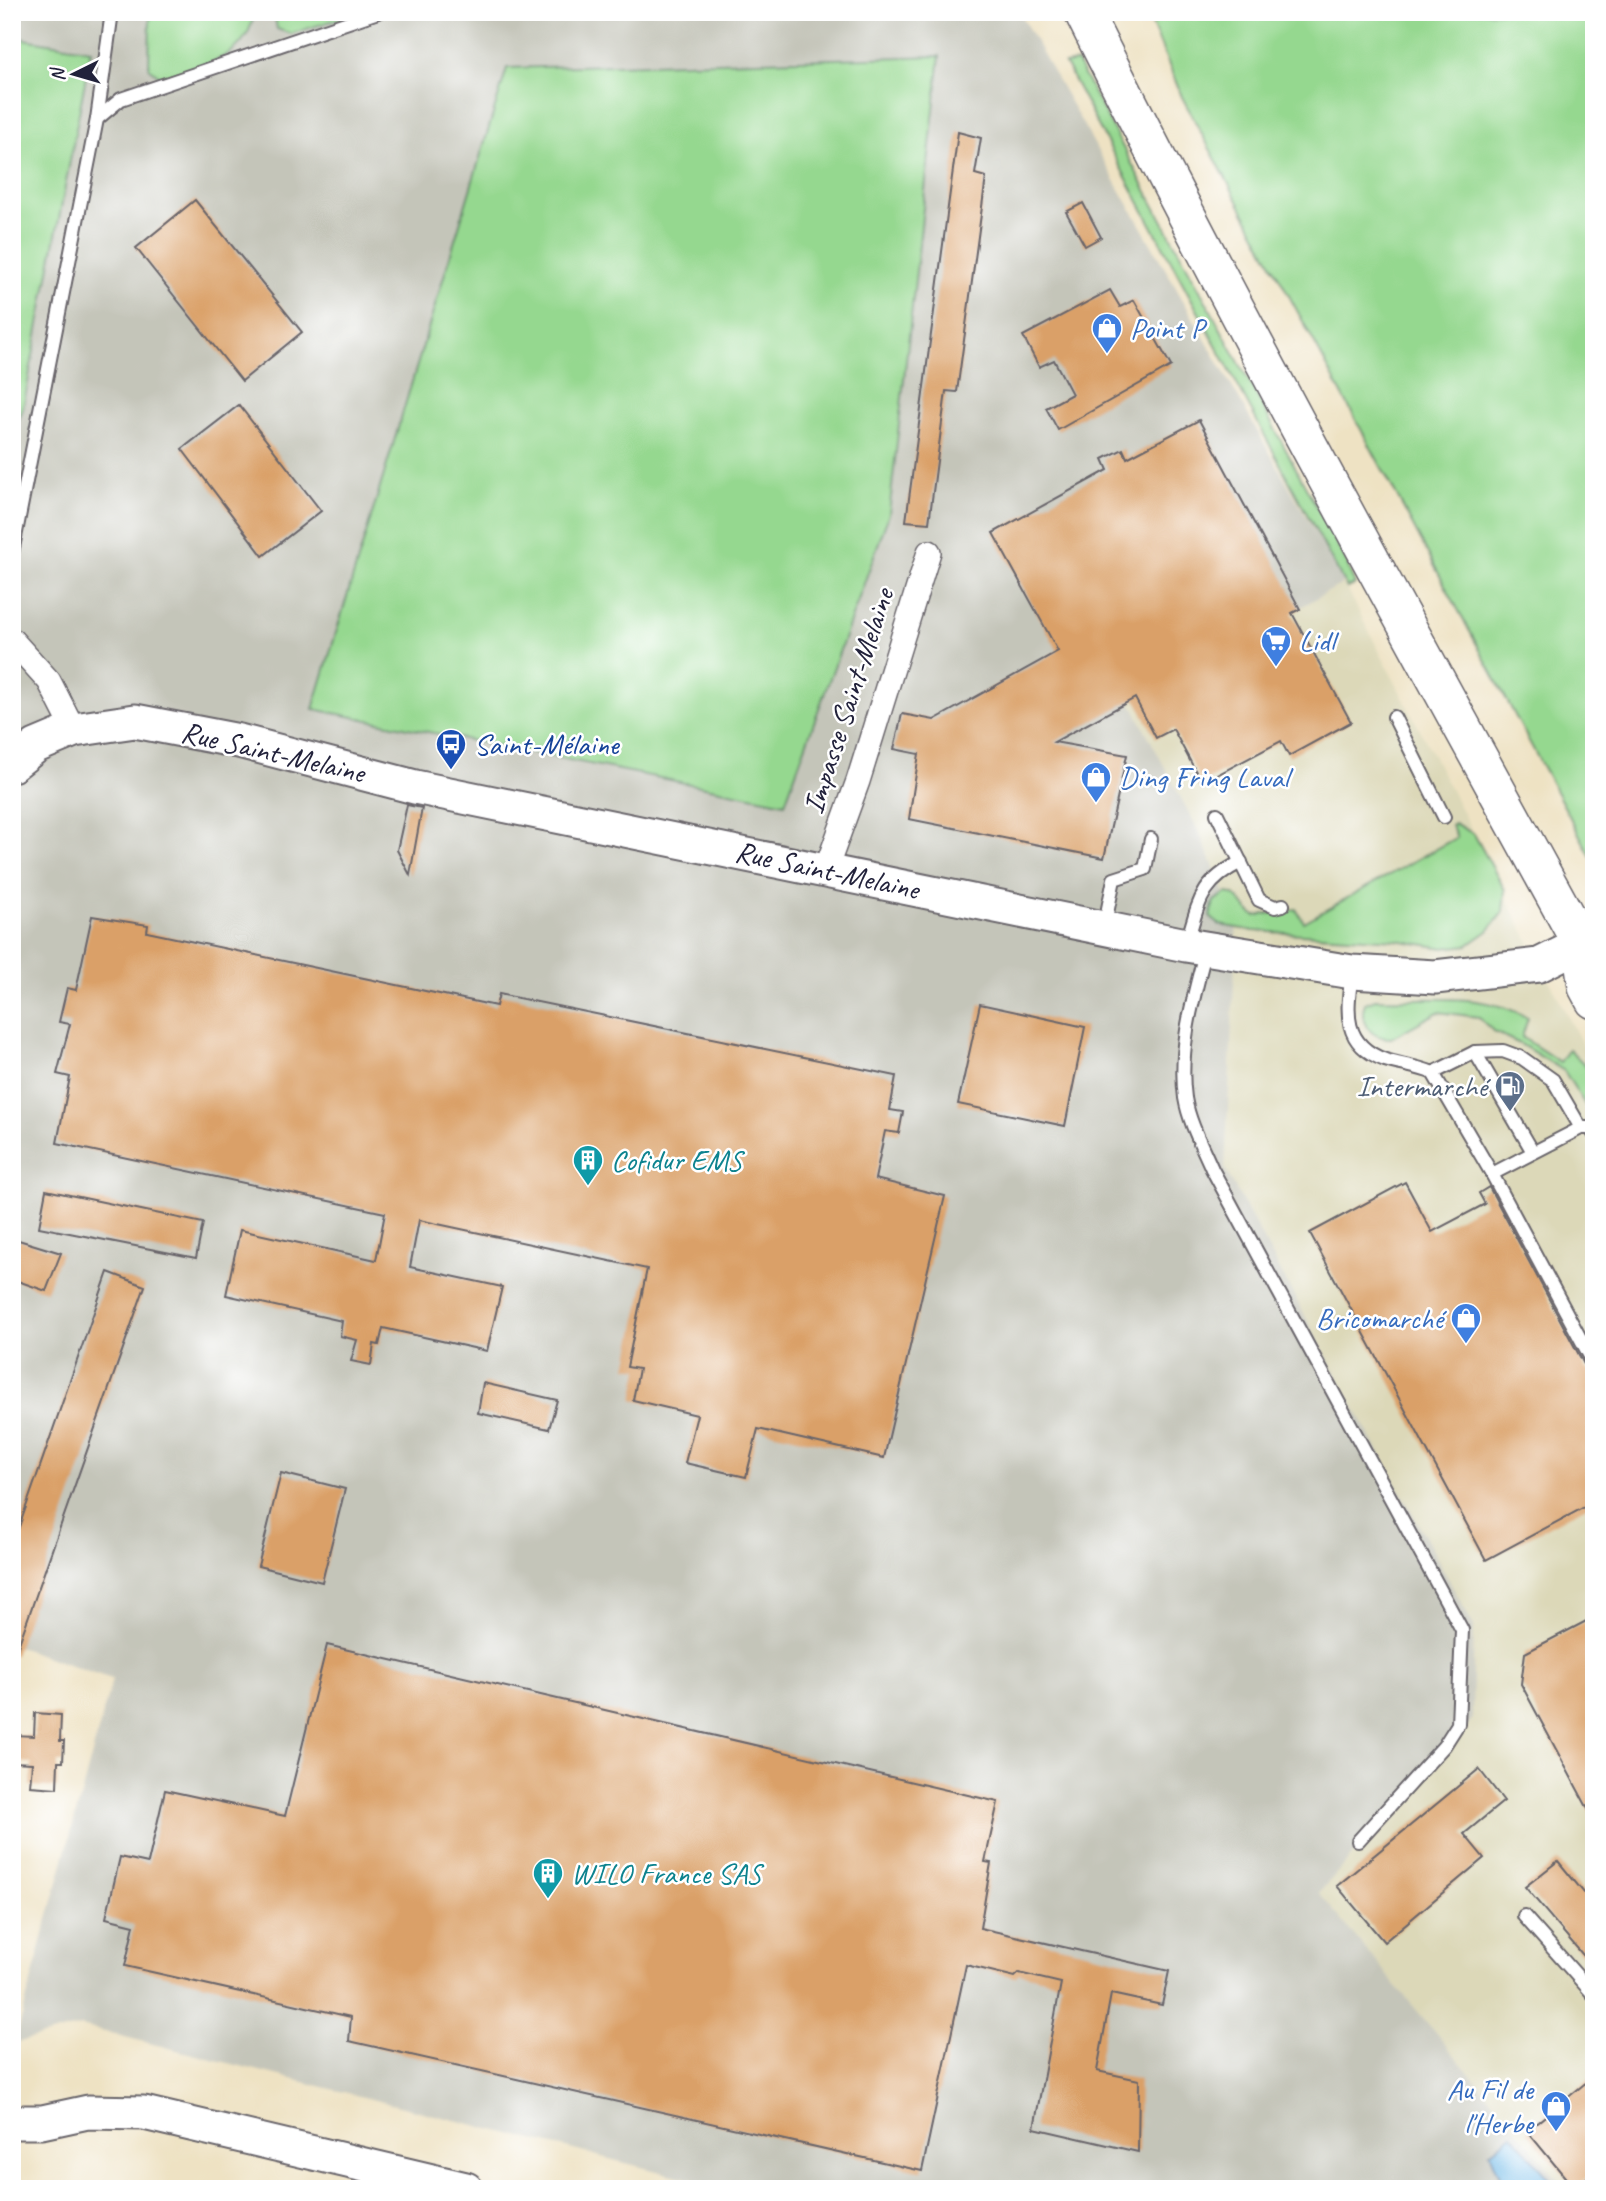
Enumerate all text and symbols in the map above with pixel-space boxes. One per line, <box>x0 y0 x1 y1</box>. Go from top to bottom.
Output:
north arrow <box>38 38 108 108</box>
text: N <box>45 65 71 82</box>
place label: Point P <box>1130 309 1208 347</box>
shop icon: Point P <box>1090 311 1124 355</box>
street label: Impasse Saint-Melaine <box>794 582 903 818</box>
place label: Lidl <box>1299 622 1339 660</box>
supermarket icon: Lidl <box>1259 624 1293 668</box>
street label: Rue Saint-Melaine <box>178 712 370 792</box>
place label: Saint-Mélaine <box>474 725 621 763</box>
bus stop icon: Saint-Mélaine <box>434 727 468 771</box>
place label: Ding Fring Laval <box>1119 758 1293 796</box>
shop icon: Ding Fring Laval <box>1079 760 1113 804</box>
street label: Rue Saint-Melaine <box>732 832 924 908</box>
place label: Intermarché <box>1357 1067 1491 1105</box>
fuel station icon: Intermarché <box>1493 1069 1527 1113</box>
place label: Cofidur EMS <box>611 1141 745 1179</box>
building icon: Cofidur EMS <box>571 1143 605 1187</box>
place label: Bricomarché <box>1316 1299 1447 1337</box>
shop icon: Bricomarché <box>1449 1301 1483 1345</box>
place label: WILO France SAS <box>571 1854 764 1892</box>
building icon: WILO France SAS <box>531 1856 565 1900</box>
place label: Au Fil de l'Herbe <box>1447 2070 1535 2142</box>
shop icon: Au Fil de l'Herbe <box>1539 2089 1573 2133</box>

